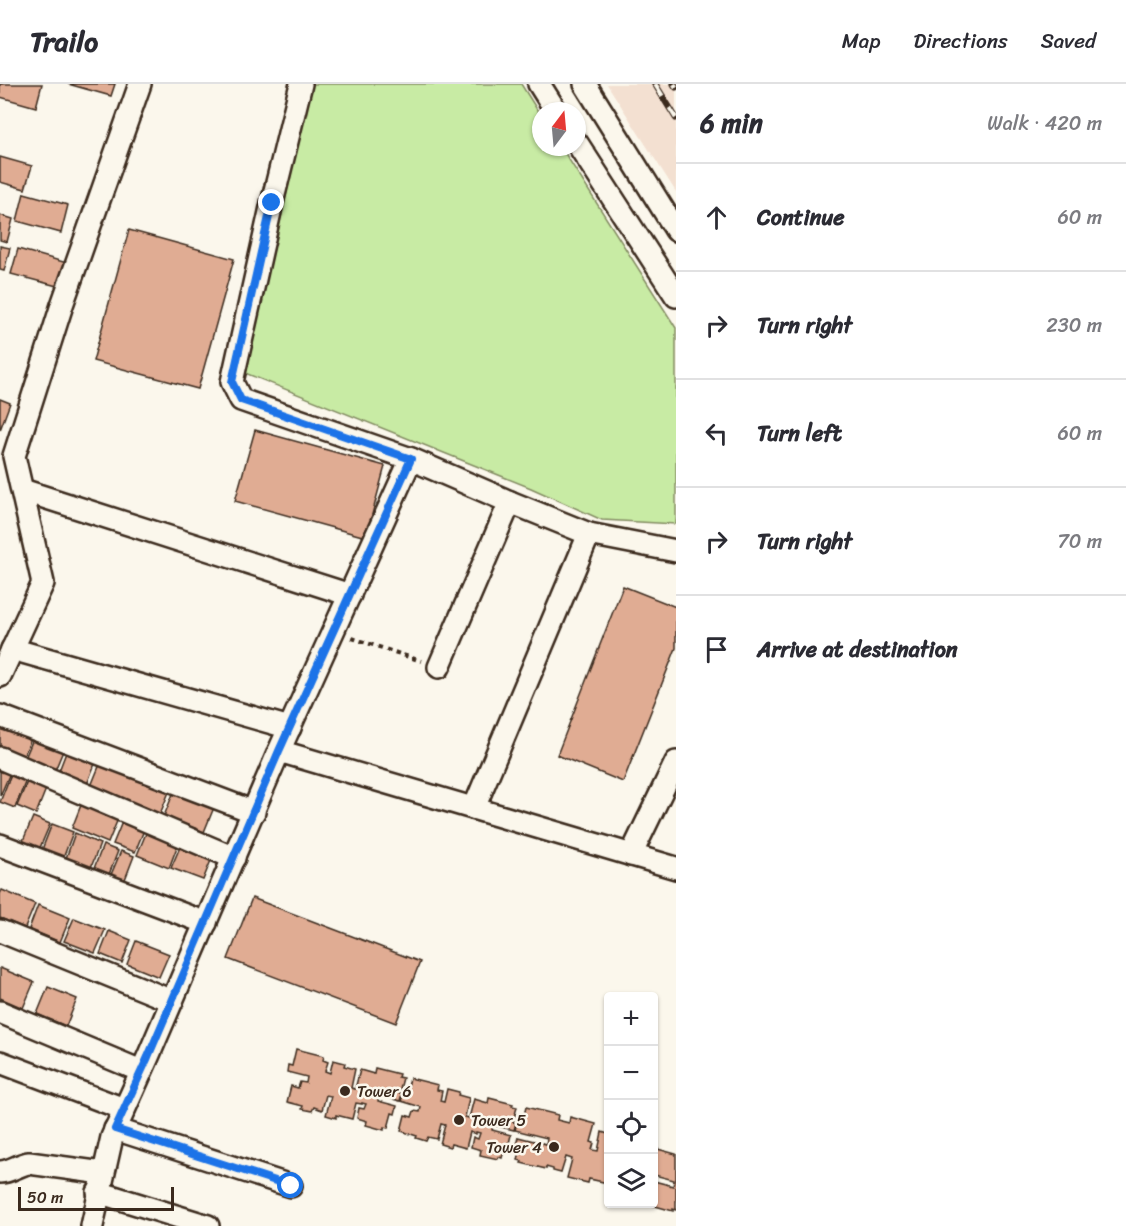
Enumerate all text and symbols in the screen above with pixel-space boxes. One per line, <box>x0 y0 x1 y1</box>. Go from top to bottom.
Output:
text: Trailo <box>30 17 98 66</box>
text: Map <box>842 22 880 60</box>
text: Directions <box>913 22 1008 60</box>
text: Saved <box>1041 22 1096 60</box>
text: 6 min <box>700 100 763 146</box>
north arrow <box>532 102 586 156</box>
text: Walk · 420 m <box>987 106 1102 141</box>
route end <box>258 189 284 215</box>
text: Continue <box>757 198 845 237</box>
text: 60 m <box>1057 200 1102 235</box>
icon: ahead <box>700 201 733 234</box>
text: Turn right <box>757 306 852 345</box>
text: 230 m <box>1046 308 1102 343</box>
icon: right <box>700 309 733 342</box>
text: Turn left <box>757 414 842 453</box>
text: 60 m <box>1057 416 1102 451</box>
icon: left <box>700 417 733 450</box>
text: Turn right <box>757 522 852 561</box>
text: 70 m <box>1057 524 1102 559</box>
icon: right <box>700 525 733 558</box>
text: Arrive at destination <box>757 630 958 669</box>
icon: arrive <box>700 633 733 666</box>
map controls <box>604 992 658 1208</box>
button: + <box>604 992 658 1046</box>
button: − <box>604 1046 658 1100</box>
place label: Tower 6 <box>357 1077 412 1106</box>
marker: Tower 6 <box>338 1084 352 1098</box>
button: locate <box>604 1100 658 1154</box>
place label: Tower 5 <box>471 1106 527 1135</box>
marker: Tower 5 <box>452 1113 466 1127</box>
place label: Tower 4 <box>486 1133 542 1162</box>
marker: Tower 4 <box>547 1140 561 1154</box>
button: layers <box>604 1154 658 1208</box>
route start <box>277 1172 303 1198</box>
text: 50 m <box>27 1183 63 1212</box>
scale bar <box>18 1184 174 1212</box>

